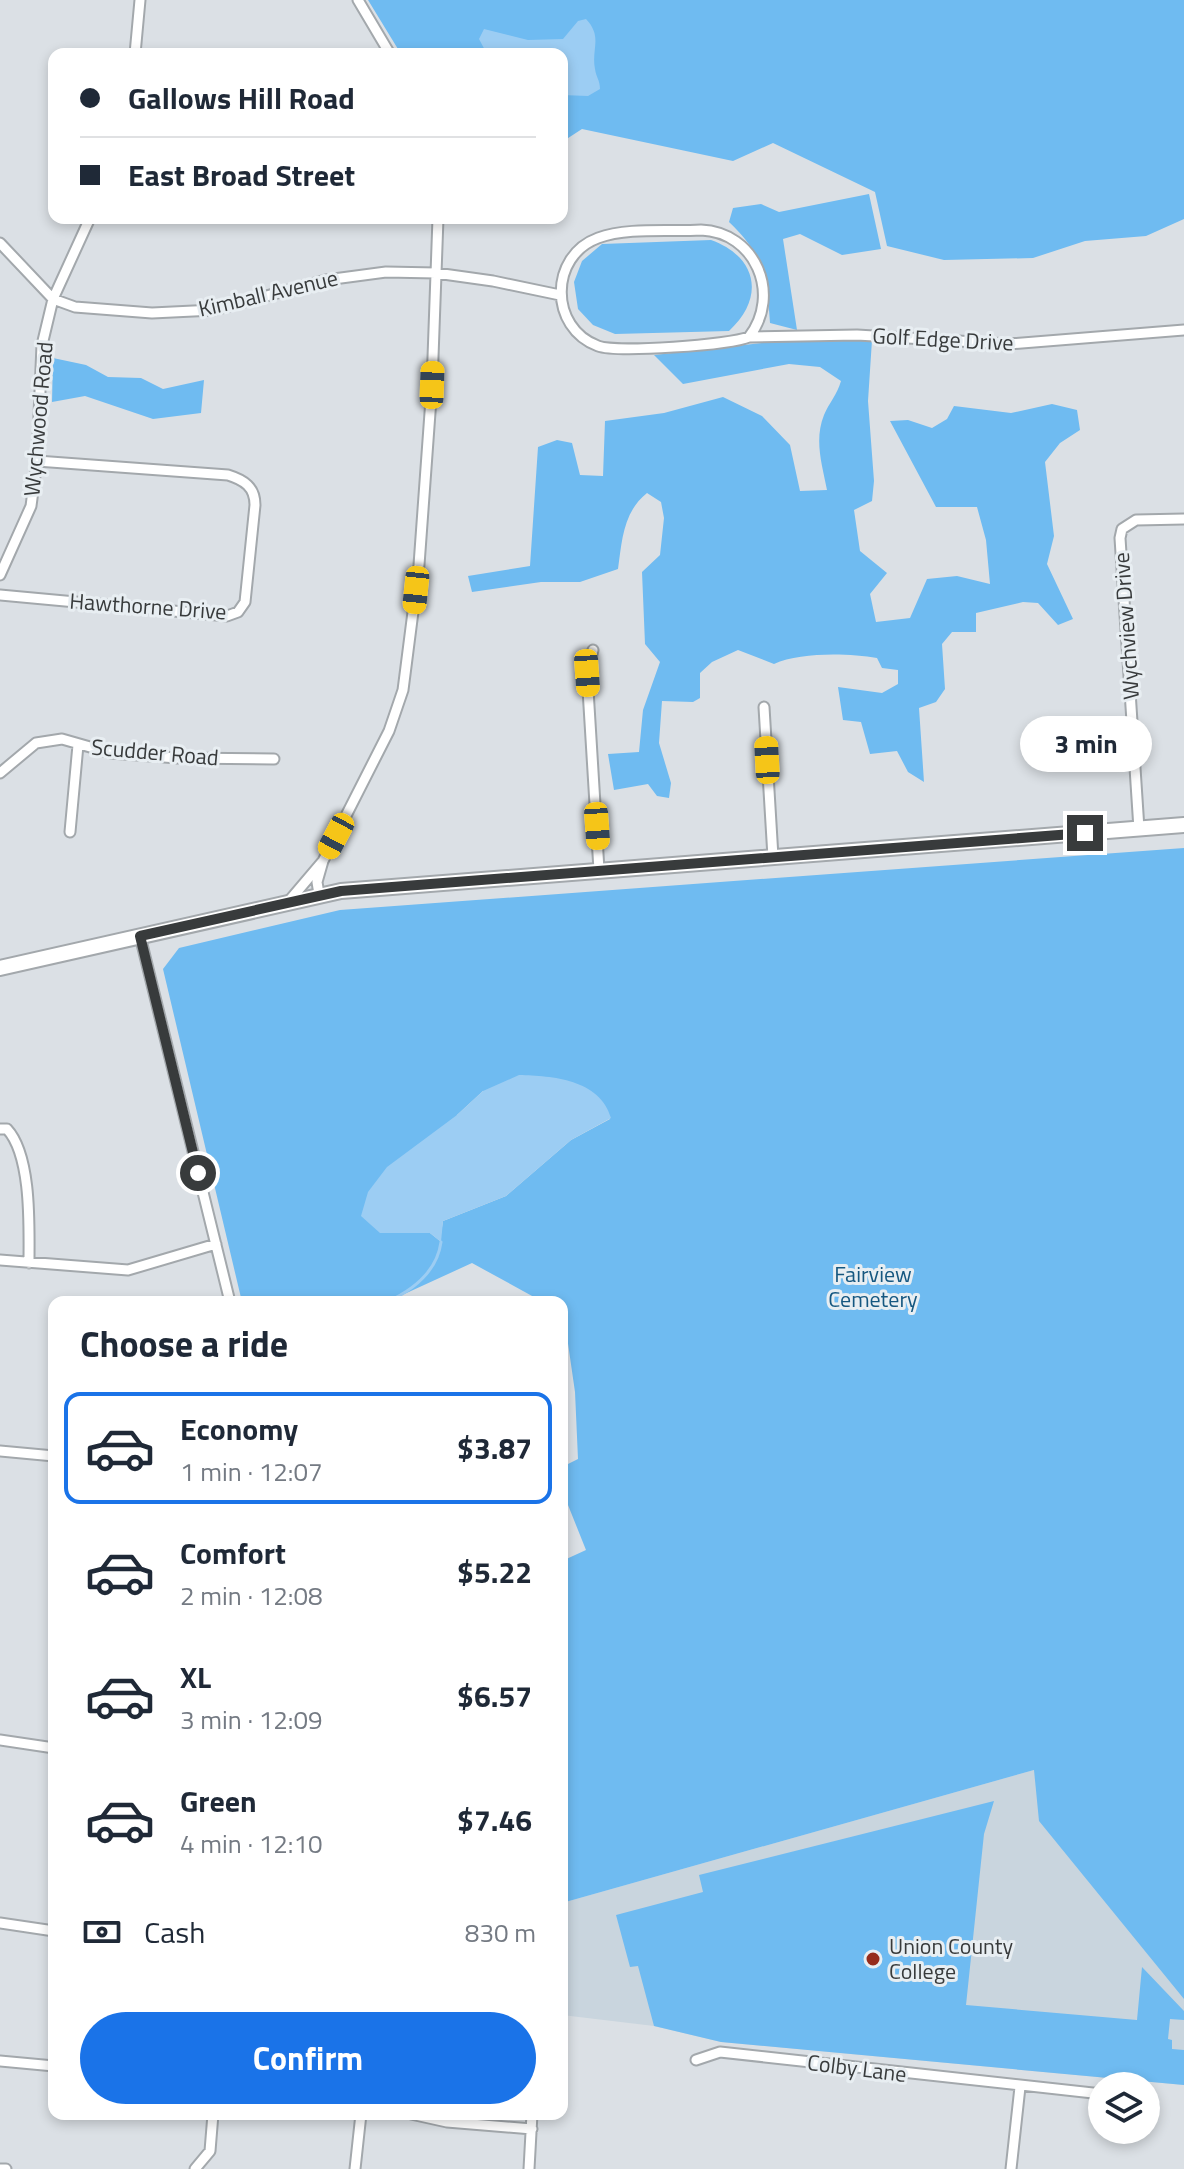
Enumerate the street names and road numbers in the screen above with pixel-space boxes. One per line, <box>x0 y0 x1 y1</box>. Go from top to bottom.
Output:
street label: Kimball Avenue <box>195 260 341 326</box>
street label: Golf Edge Drive <box>872 318 1014 360</box>
street label: Wychwood Road <box>14 340 62 498</box>
street label: Wychview Drive <box>1104 551 1148 701</box>
street label: Hawthorne Drive <box>68 584 228 628</box>
street label: Scudder Road <box>90 730 220 774</box>
street label: Colby Lane <box>805 2045 909 2091</box>

